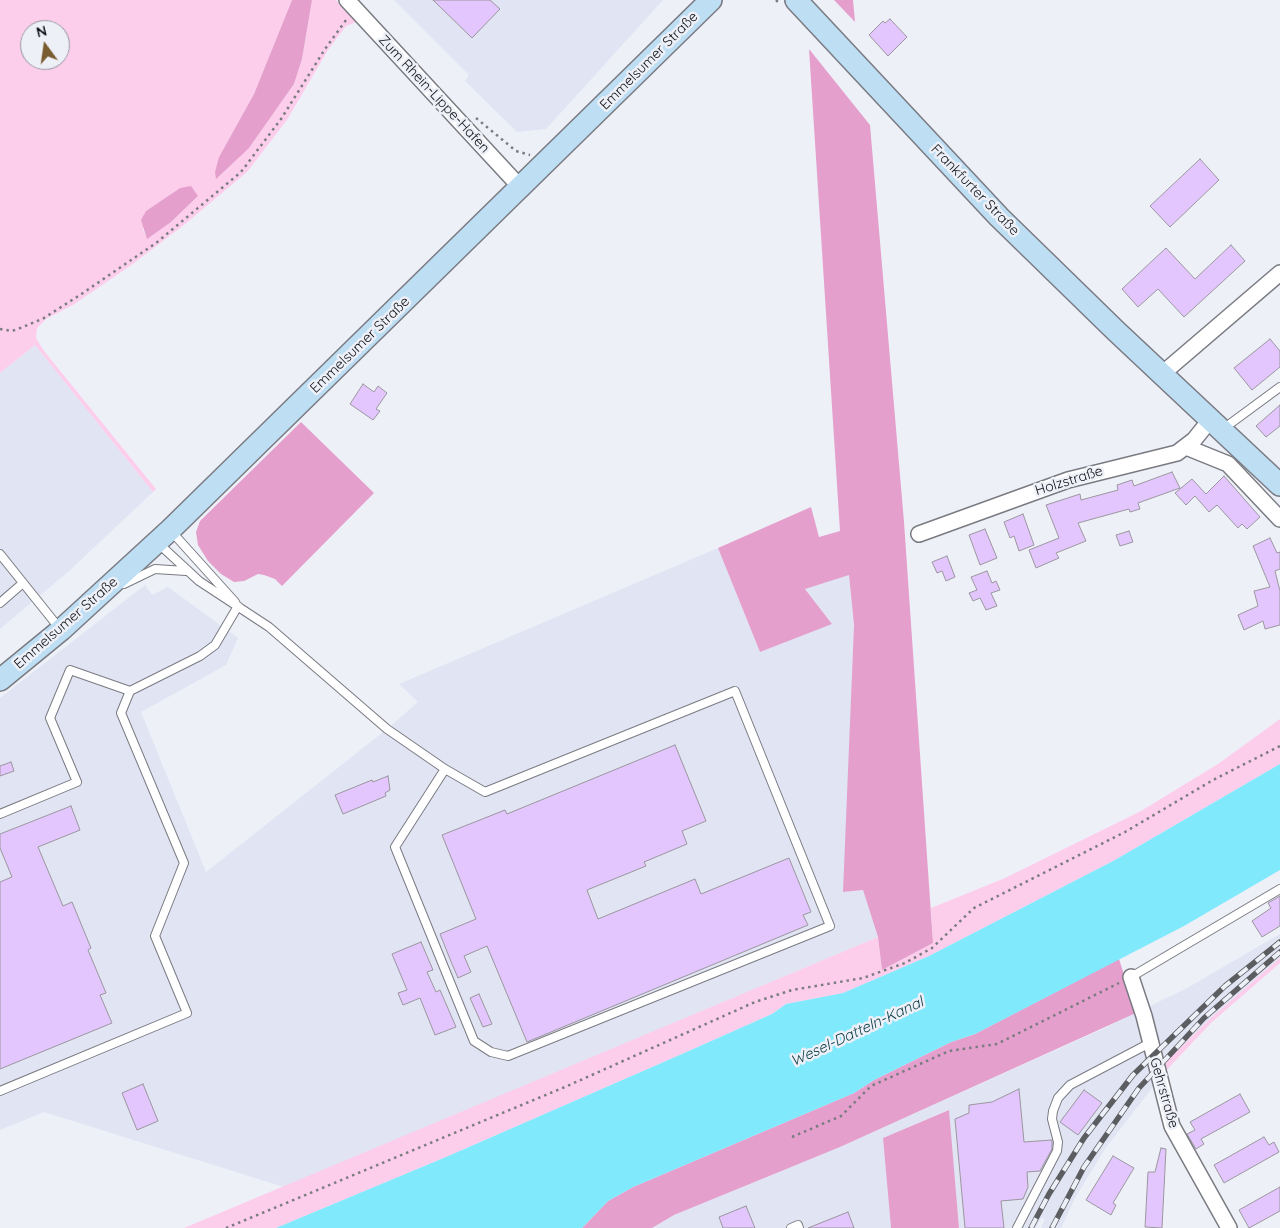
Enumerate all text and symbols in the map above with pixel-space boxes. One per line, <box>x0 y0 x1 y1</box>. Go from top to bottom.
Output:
street label: Emmelsumer Straße <box>596 8 702 114</box>
north arrow <box>20 20 70 70</box>
text: N <box>34 21 49 41</box>
street label: Zum Rhein-Lippe-Hafen <box>375 32 493 156</box>
street label: Frankfurter Straße <box>927 141 1023 239</box>
street label: Emmelsumer Straße <box>307 293 413 397</box>
street label: Holzstraße <box>1033 463 1105 499</box>
street label: Emmelsumer Straße <box>11 573 121 673</box>
water label: Wesel-Datteln-Kanal <box>788 993 926 1071</box>
street label: Gehrstraße <box>1146 1056 1182 1130</box>

